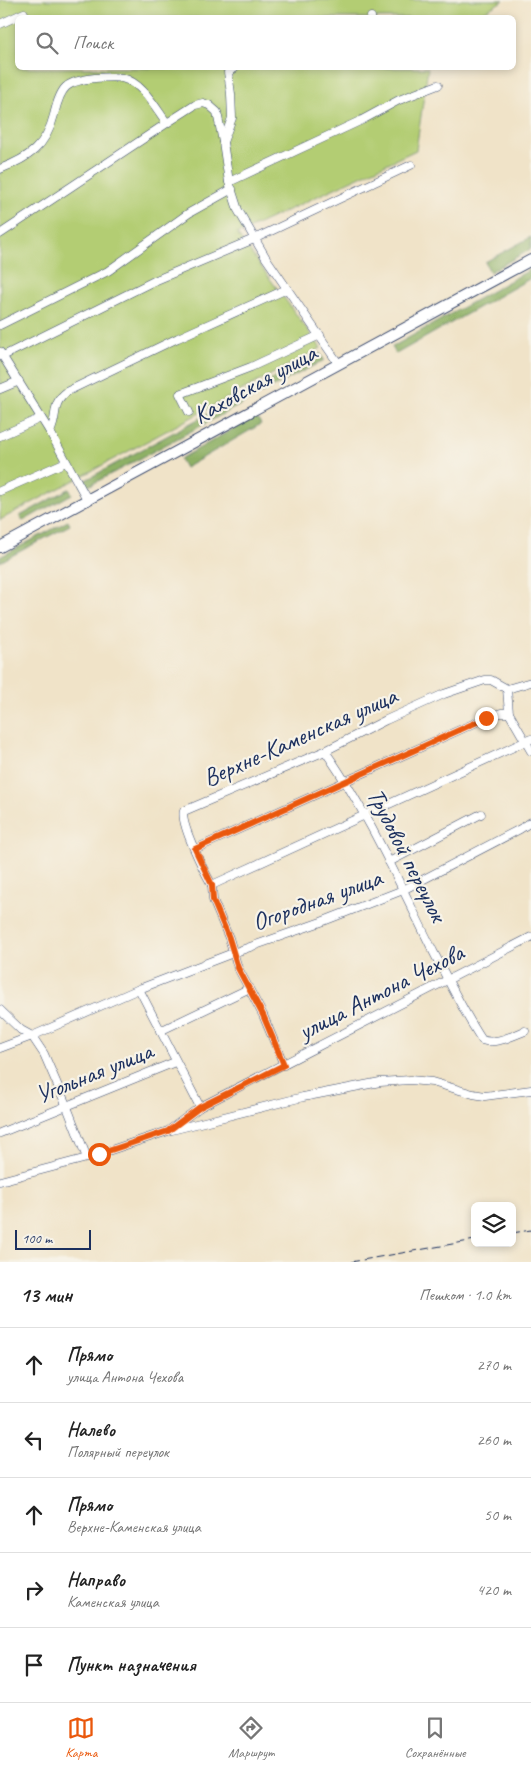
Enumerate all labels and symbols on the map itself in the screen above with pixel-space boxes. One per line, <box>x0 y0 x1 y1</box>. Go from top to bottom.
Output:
street label: Каховская улица <box>187 336 324 431</box>
street label: Верхне-Каменская улица <box>198 679 404 794</box>
route end <box>475 707 498 730</box>
street label: Трудовой переулок <box>360 783 456 930</box>
street label: Огородная улица <box>248 861 388 938</box>
street label: улица Антона Чехова <box>291 936 471 1048</box>
street label: Угольная улица <box>31 1034 160 1111</box>
route start <box>88 1143 111 1166</box>
scale bar <box>15 1227 91 1250</box>

